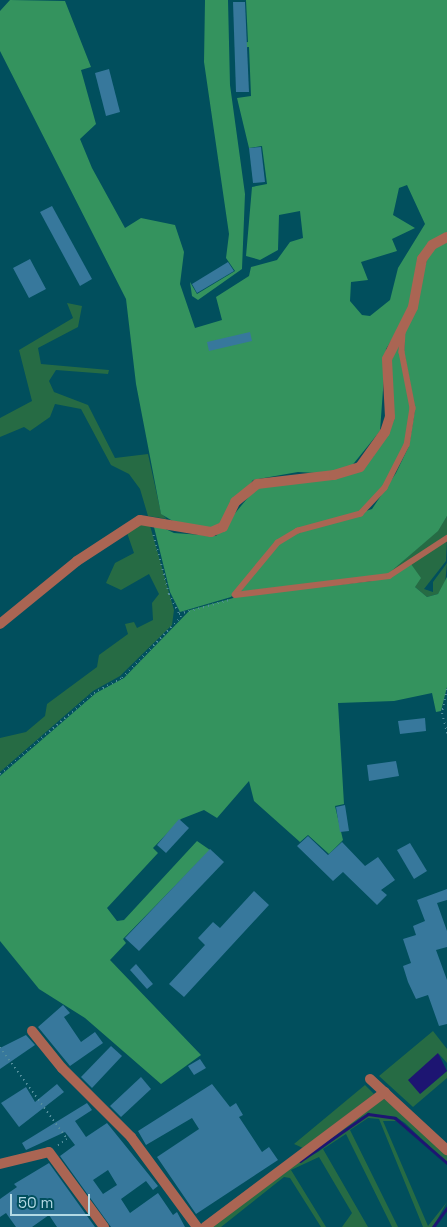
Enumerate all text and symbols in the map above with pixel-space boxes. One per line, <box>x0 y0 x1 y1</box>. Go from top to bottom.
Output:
scale bar <box>12 1184 92 1216</box>
text: 50 m <box>18 1193 53 1212</box>

